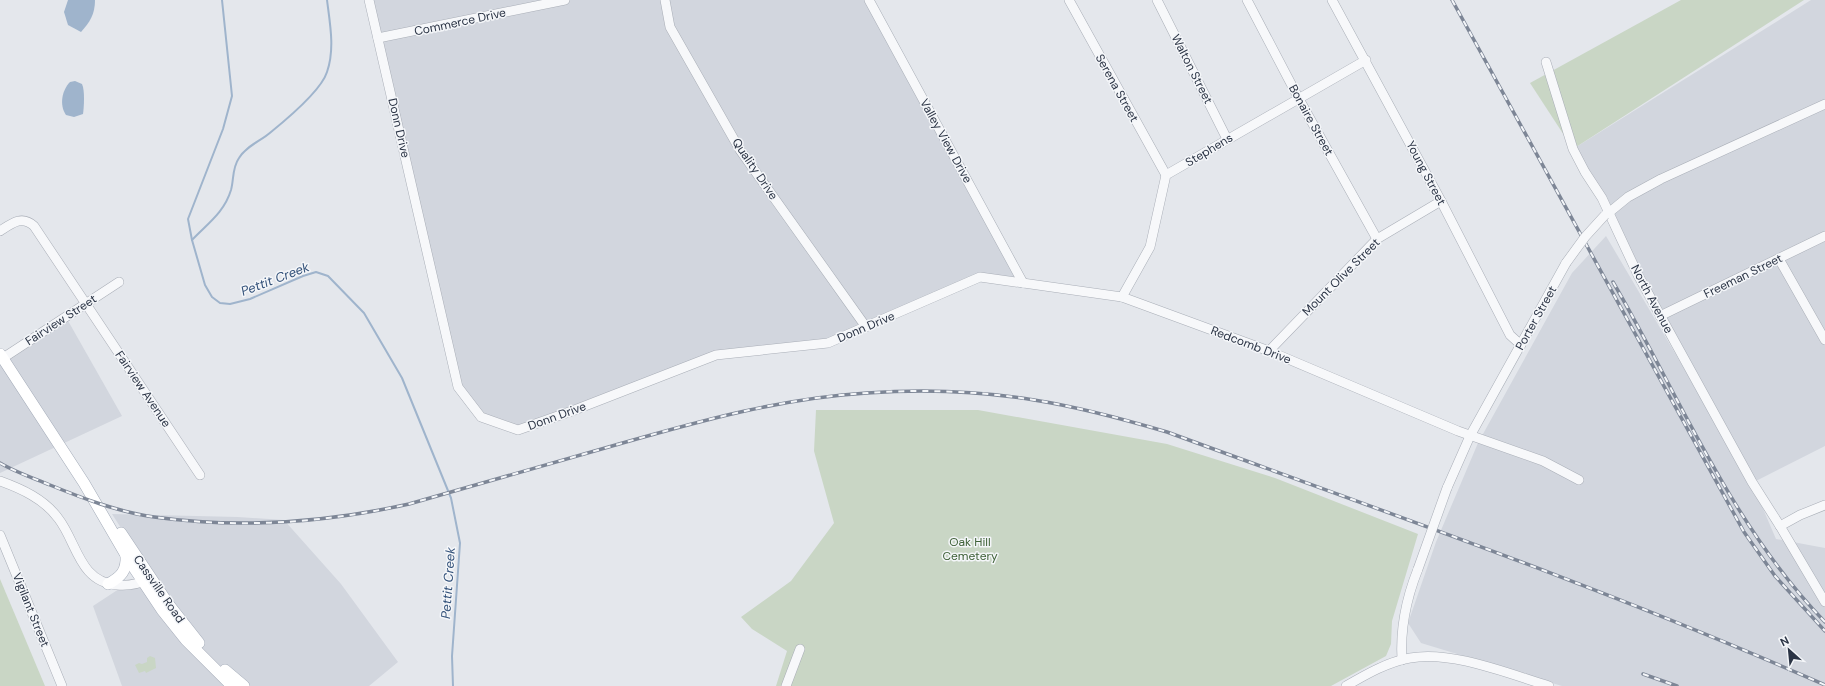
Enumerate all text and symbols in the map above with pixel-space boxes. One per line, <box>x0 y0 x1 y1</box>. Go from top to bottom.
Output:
street label: Commerce Drive <box>413 4 508 40</box>
street label: Walton Street <box>1168 32 1217 107</box>
street label: Serena Street <box>1092 51 1142 125</box>
street label: Bonaire Street <box>1285 82 1337 159</box>
street label: Valley View Drive <box>916 96 976 186</box>
street label: Donn Drive <box>384 97 414 160</box>
street label: Stephens <box>1182 130 1236 170</box>
street label: Quality Drive <box>728 135 782 203</box>
street label: Young Street <box>1402 138 1450 208</box>
street label: Mount Olive Street <box>1299 234 1384 319</box>
street label: Freeman Street <box>1701 250 1785 302</box>
water label: Pettit Creek <box>238 258 312 300</box>
street label: North Avenue <box>1627 262 1677 336</box>
street label: Porter Street <box>1512 283 1560 353</box>
street label: Fairview Street <box>22 291 100 349</box>
street label: Donn Drive <box>835 308 897 346</box>
street label: Redcomb Drive <box>1208 322 1294 368</box>
street label: Fairview Avenue <box>112 348 175 430</box>
street label: Donn Drive <box>526 398 588 434</box>
park label: Oak Hill Cemetery <box>942 534 998 564</box>
water label: Pettit Creek <box>437 546 459 620</box>
street label: Cassville Road <box>130 552 188 626</box>
street label: Vigilant Street <box>9 571 53 650</box>
north arrow <box>1769 630 1809 670</box>
text: N <box>1778 633 1791 649</box>

